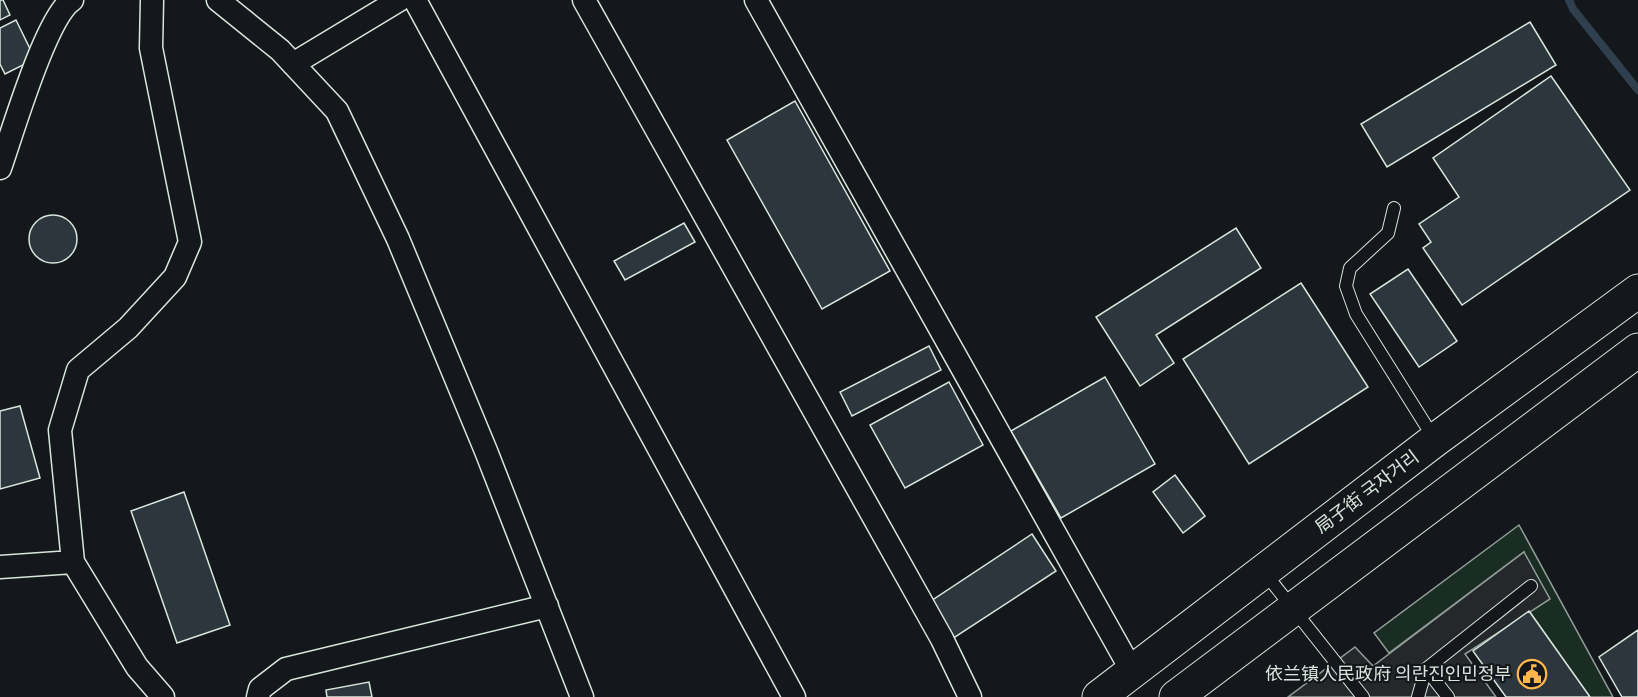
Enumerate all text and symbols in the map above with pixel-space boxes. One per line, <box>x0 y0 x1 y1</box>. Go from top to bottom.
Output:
street label: 局子街 국자거리 <box>1311 446 1422 537</box>
public building icon: 依兰镇人民政府 의란진인민정부 <box>1516 658 1548 690</box>
place label: 依兰镇人民政府 의란진인민정부 <box>1265 663 1511 683</box>

